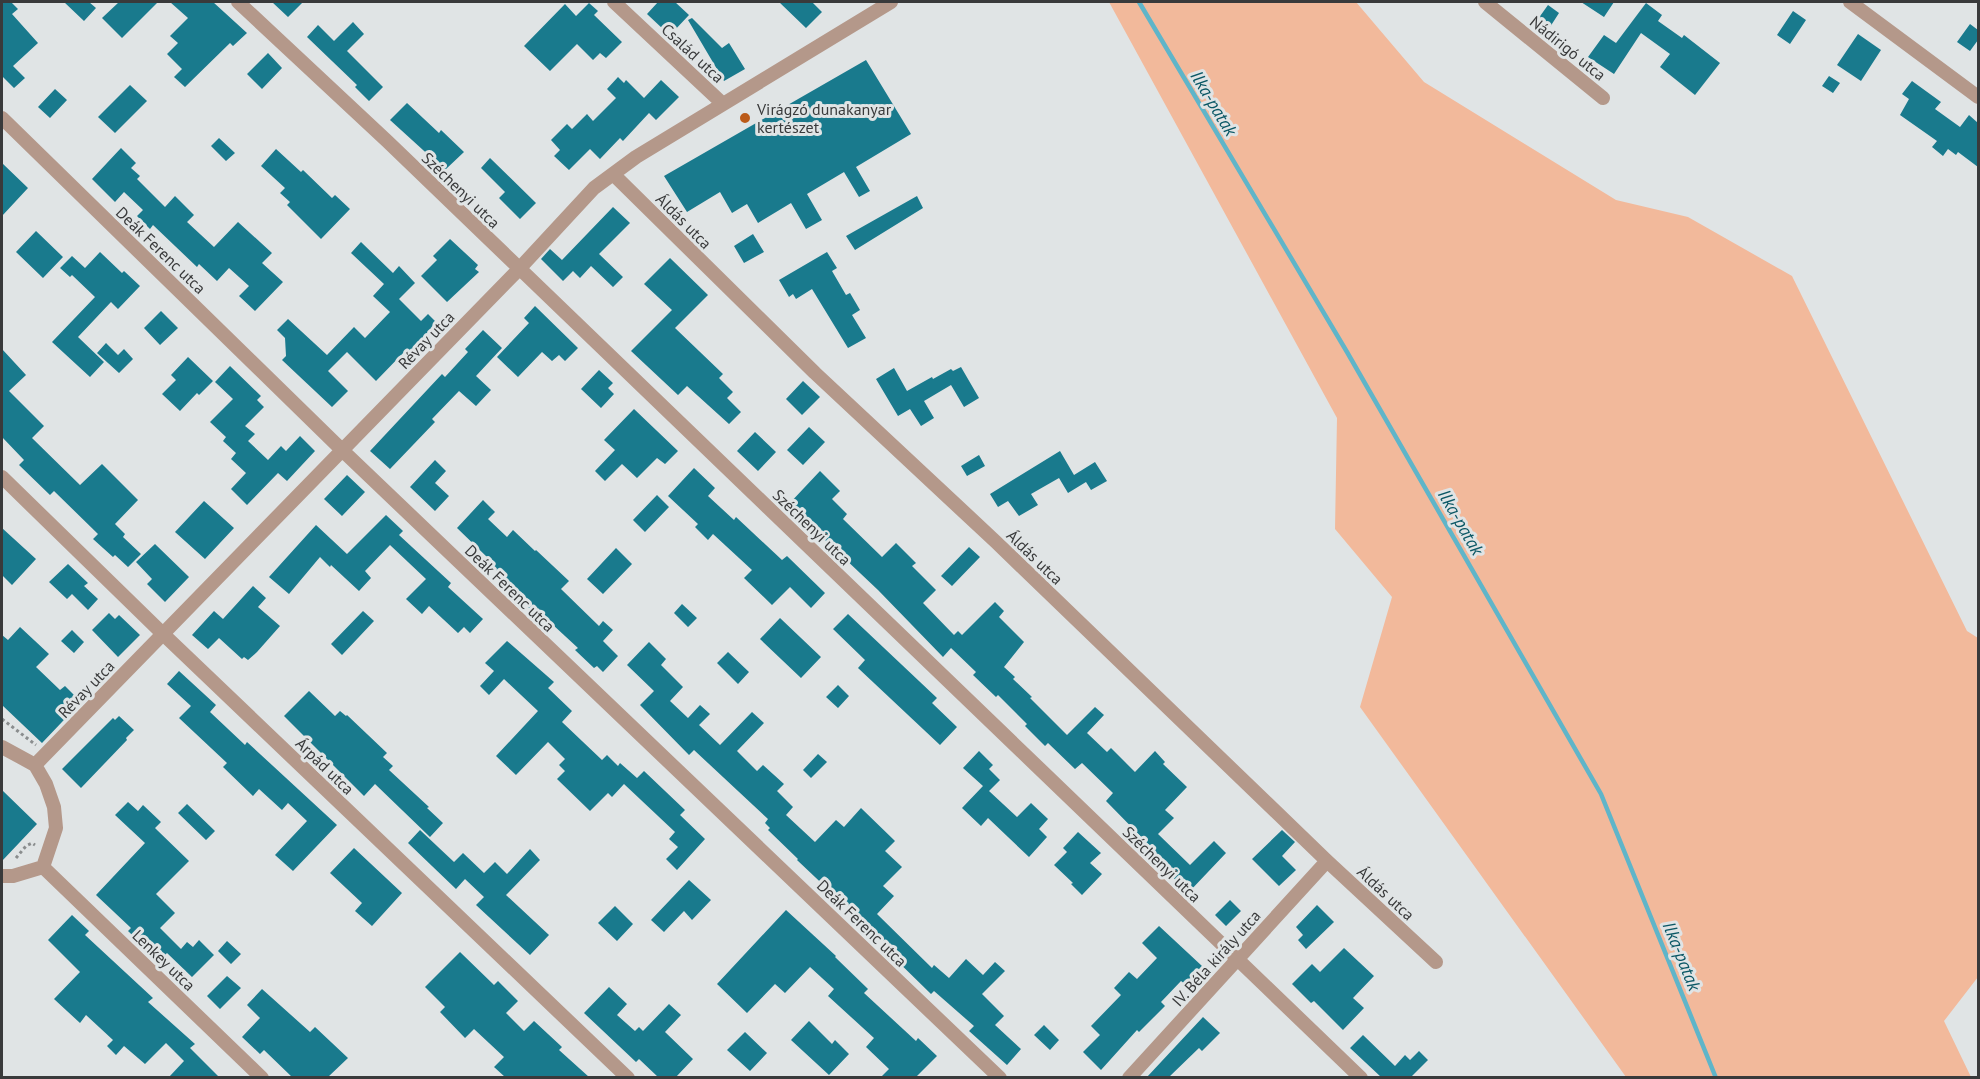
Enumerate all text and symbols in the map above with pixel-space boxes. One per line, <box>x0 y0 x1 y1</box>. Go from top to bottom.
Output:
street label: Nádirigó utca <box>1526 11 1610 85</box>
street label: Család utca <box>658 19 728 87</box>
water label: Ilka-patak <box>1185 66 1243 141</box>
place label: Virágzó dunakanyar kertészet <box>756 99 892 137</box>
marker: Virágzó dunakanyar kertészet <box>738 111 752 125</box>
street label: Széchenyi utca <box>418 148 504 232</box>
street label: Áldás utca <box>652 189 716 253</box>
street label: Deák Ferenc utca <box>112 202 210 298</box>
street label: Révay utca <box>394 307 458 373</box>
street label: Széchenyi utca <box>769 485 855 569</box>
water label: Ilka-patak <box>1433 485 1490 560</box>
street label: Áldás utca <box>1003 525 1067 589</box>
street label: Deák Ferenc utca <box>461 540 559 636</box>
street label: Révay utca <box>54 656 118 722</box>
street label: Árpád utca <box>292 733 358 799</box>
street label: Széchenyi utca <box>1119 822 1205 906</box>
street label: Áldás utca <box>1353 862 1419 924</box>
street label: Deák Ferenc utca <box>813 875 911 971</box>
street label: IV. Béla király utca <box>1167 906 1265 1010</box>
water label: Ilka-patak <box>1658 918 1707 995</box>
street label: Lenkey utca <box>128 925 200 995</box>

